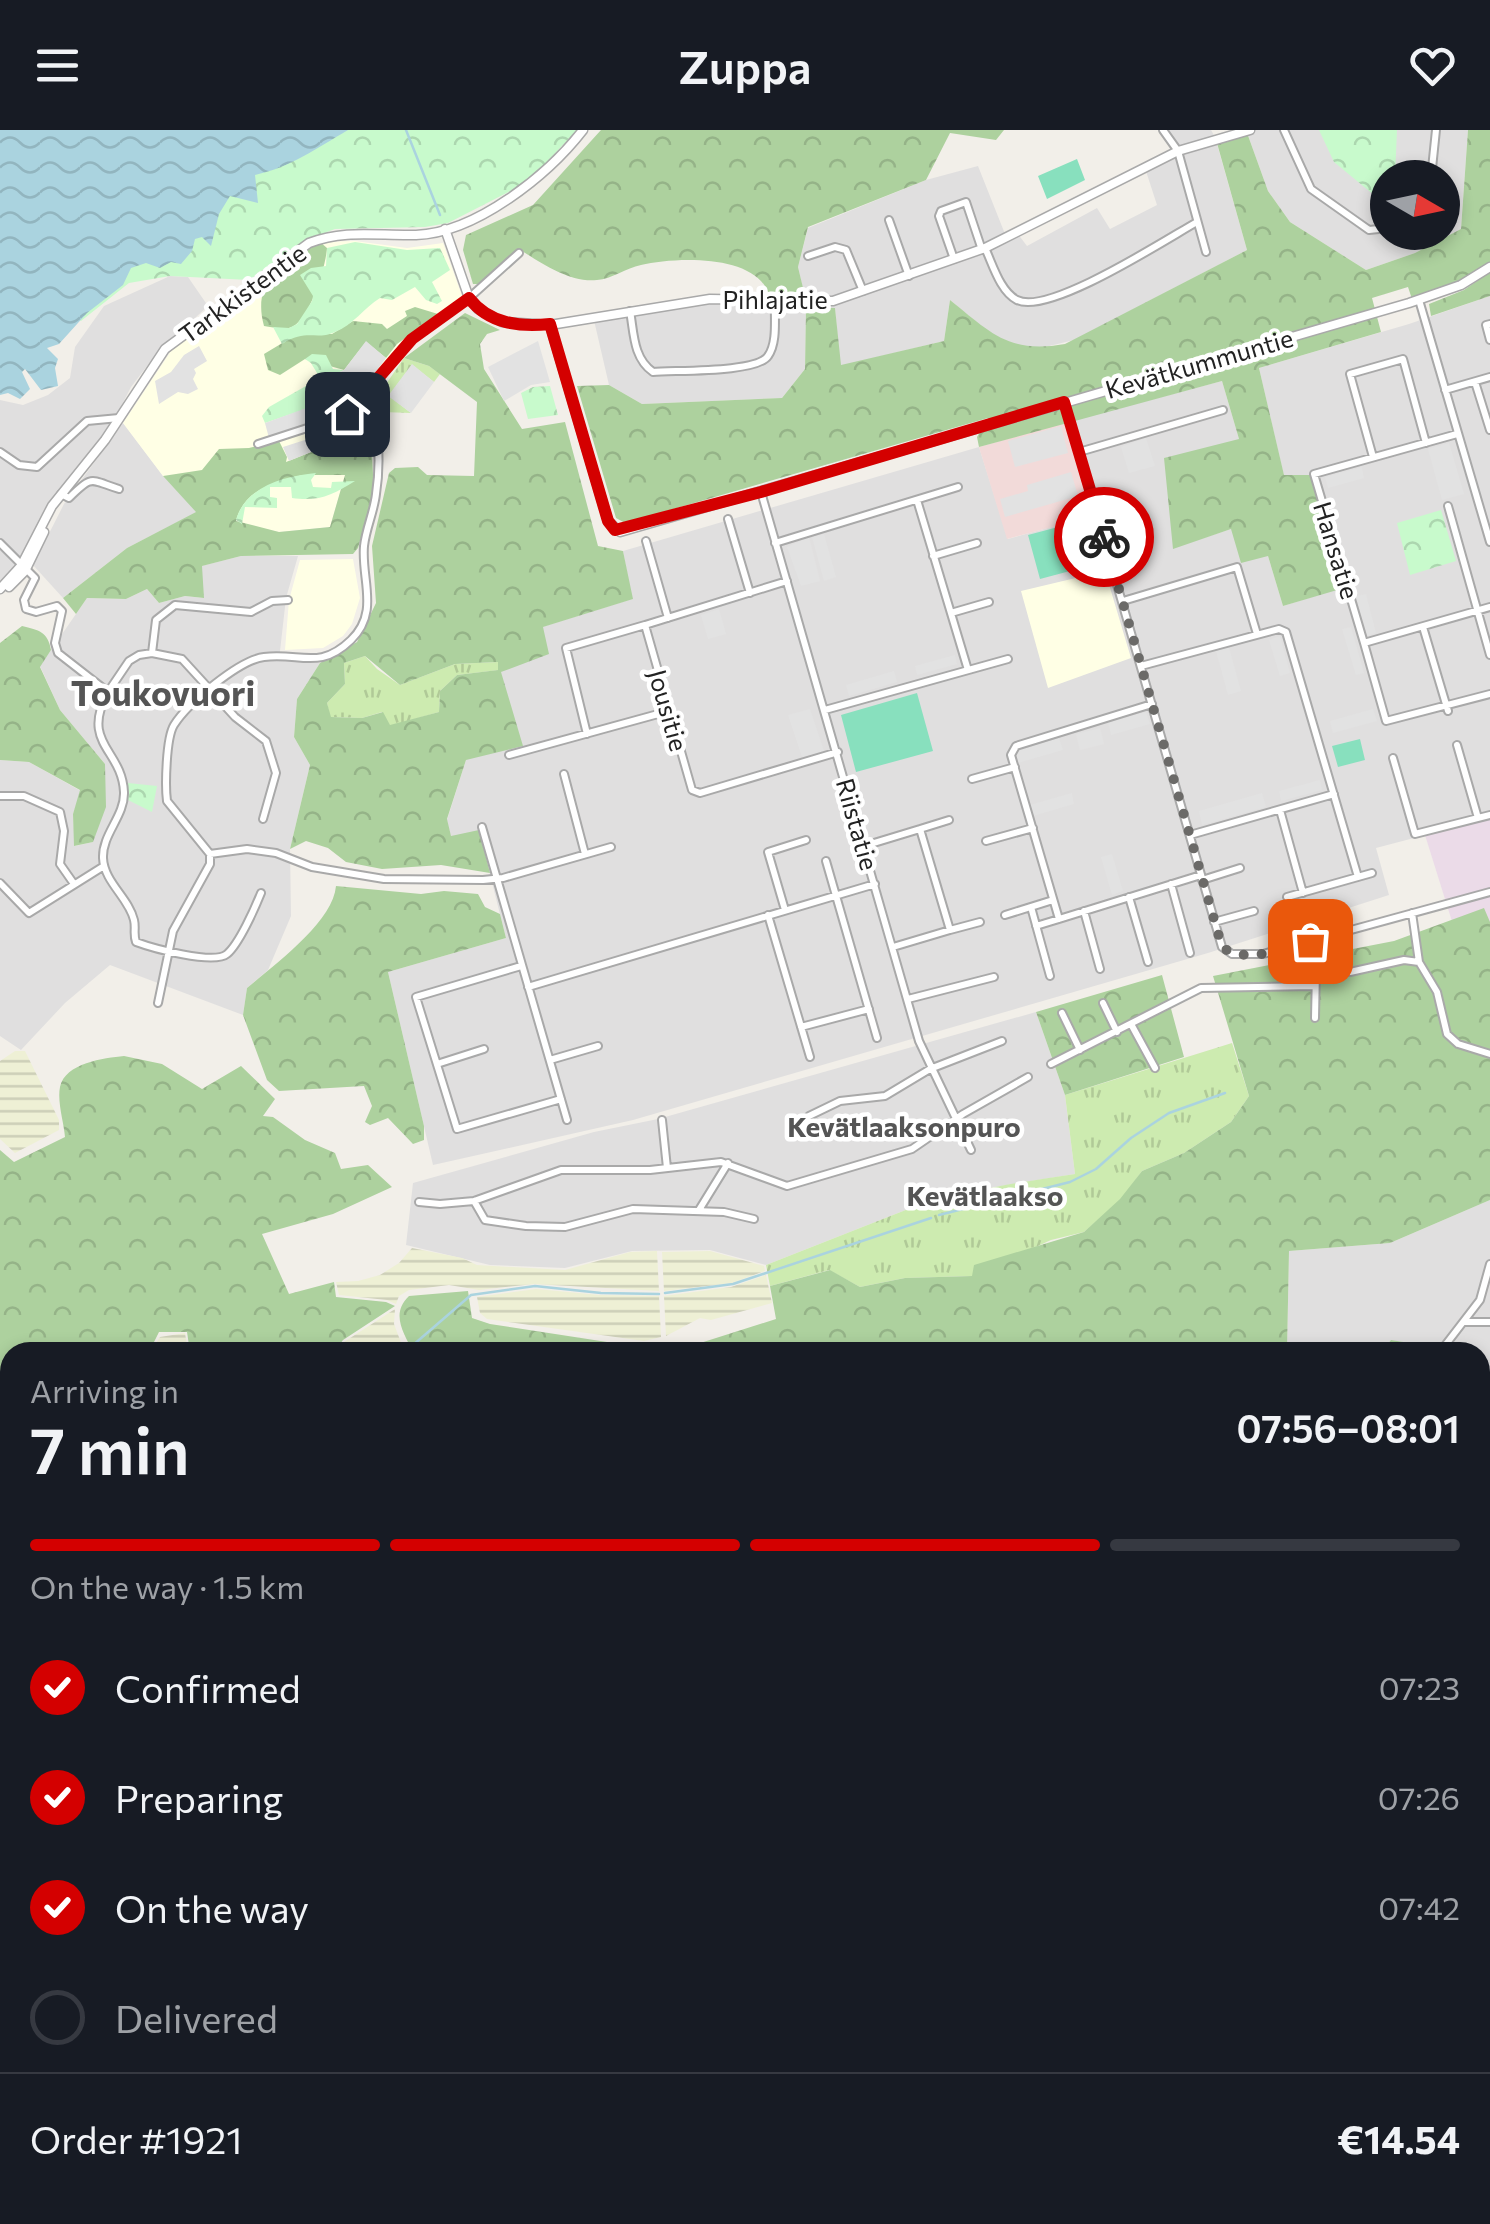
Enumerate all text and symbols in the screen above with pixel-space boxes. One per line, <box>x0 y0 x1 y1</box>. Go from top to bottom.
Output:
icon: menu <box>30 38 85 93</box>
text: Zuppa <box>678 38 812 93</box>
icon: heart <box>1405 38 1460 93</box>
north arrow <box>1370 160 1460 250</box>
map controls <box>1370 160 1460 250</box>
street label: Tarkkistentie <box>173 237 311 349</box>
street label: Pihlajatie <box>722 284 828 314</box>
street label: Kevätkummuntie <box>1102 322 1296 404</box>
pin <box>305 372 390 457</box>
icon: home <box>320 387 375 442</box>
courier <box>1054 487 1154 587</box>
street label: Hansatie <box>1308 498 1366 602</box>
icon: bike <box>1077 510 1132 565</box>
street label: Jousitie <box>643 666 695 754</box>
district label: Toukovuori <box>71 670 255 713</box>
street label: Riistatie <box>831 775 885 873</box>
pin <box>1268 899 1353 984</box>
icon: bag <box>1283 914 1338 969</box>
district label: Kevätlaaksonpuro <box>787 1109 1021 1143</box>
district label: Kevätlaakso <box>906 1178 1064 1212</box>
text: Arriving in <box>30 1370 179 1410</box>
text: 07:56–08:01 <box>1236 1404 1460 1451</box>
text: 7 min <box>30 1408 190 1487</box>
text: On the way · 1.5 km <box>30 1566 304 1606</box>
icon: check <box>30 1660 85 1715</box>
text: Confirmed <box>115 1664 301 1711</box>
text: 07:23 <box>1379 1667 1460 1707</box>
icon: check <box>30 1770 85 1825</box>
text: Preparing <box>115 1774 283 1821</box>
text: 07:26 <box>1378 1777 1460 1817</box>
icon: check <box>30 1880 85 1935</box>
text: On the way <box>115 1884 309 1931</box>
text: 07:42 <box>1378 1887 1460 1927</box>
text: Delivered <box>115 1994 278 2041</box>
text: Order #1921 <box>30 2115 243 2162</box>
text: €14.54 <box>1337 2115 1460 2162</box>

